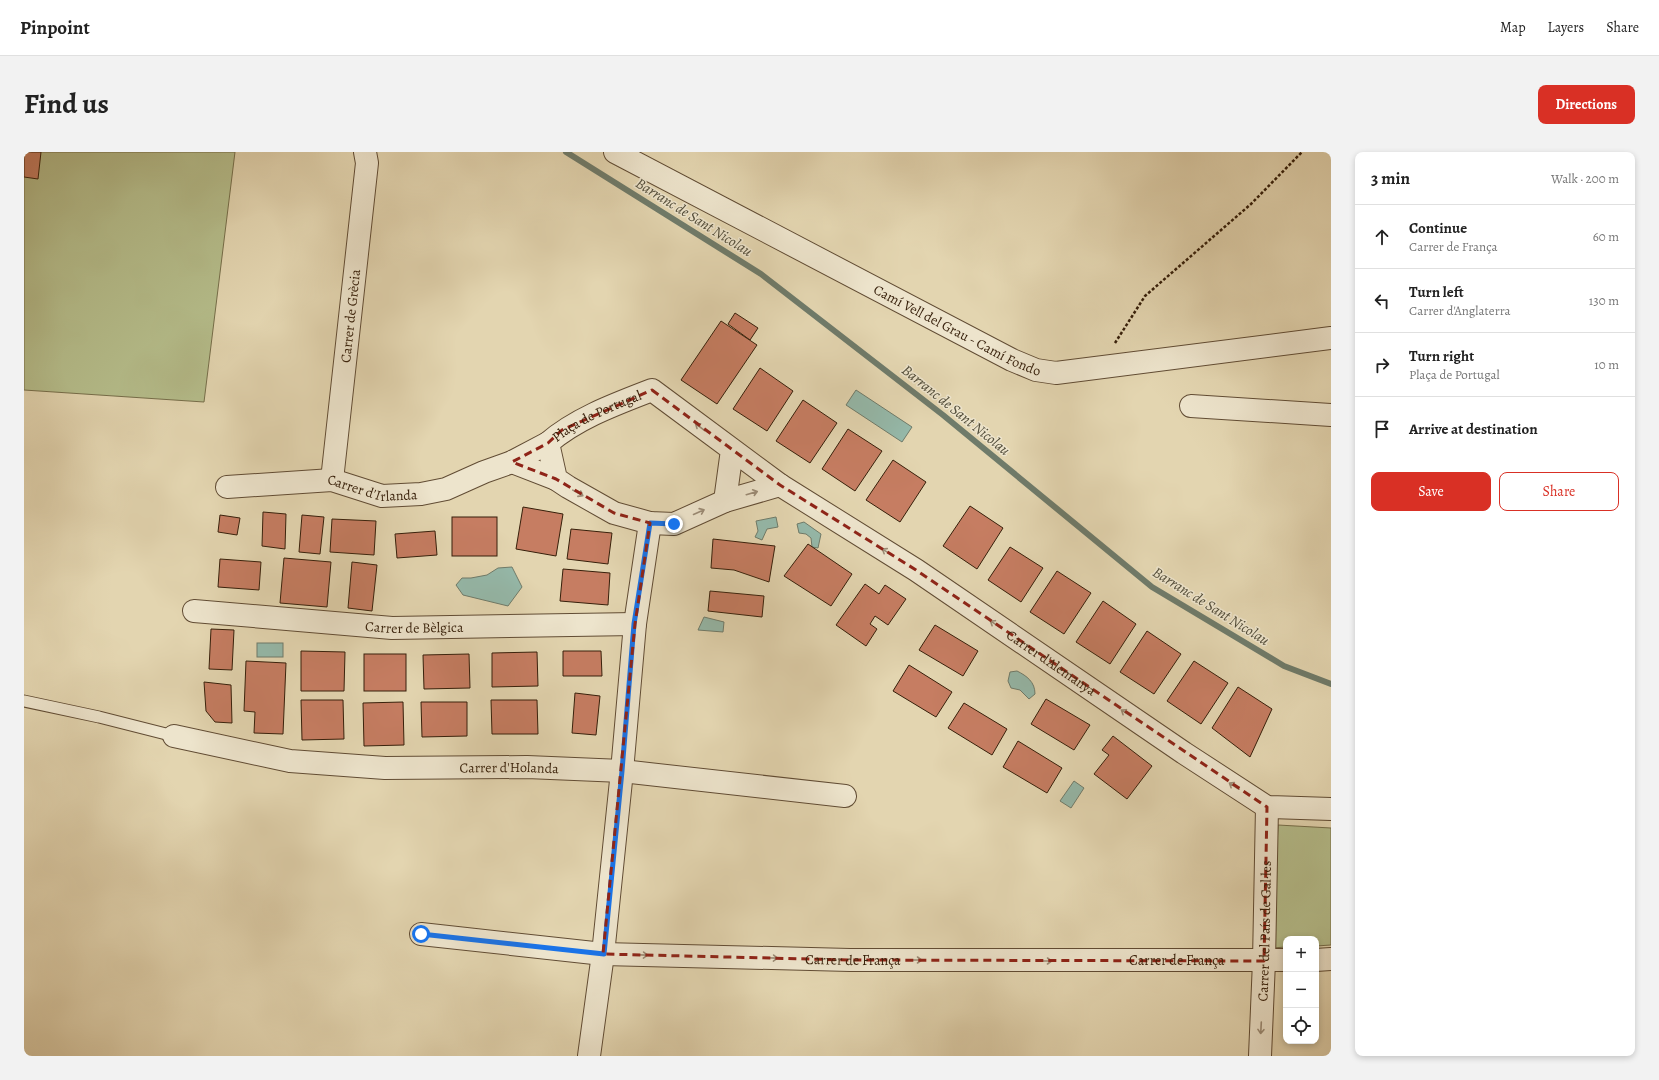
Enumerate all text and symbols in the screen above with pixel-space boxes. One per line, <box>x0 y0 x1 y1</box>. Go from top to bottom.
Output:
text: Pinpoint <box>20 15 90 41</box>
text: Map <box>1500 18 1526 37</box>
text: Layers <box>1548 18 1584 37</box>
text: Share <box>1606 18 1639 37</box>
text: Find us <box>24 85 109 123</box>
button: Directions <box>1538 85 1635 124</box>
text: 3 min <box>1371 167 1410 190</box>
text: Walk · 200 m <box>1551 170 1619 187</box>
water label: Barranc de Sant Nicolau <box>632 173 756 261</box>
text: Continue <box>1409 218 1467 238</box>
icon: ahead <box>1371 226 1393 248</box>
text: 60 m <box>1593 228 1619 245</box>
text: Carrer de França <box>1409 238 1498 255</box>
street label: Carrer de Grècia <box>336 268 365 364</box>
street label: Camí Vell del Grau - Camí Fondo <box>870 280 1042 381</box>
text: Turn left <box>1409 282 1464 302</box>
icon: left <box>1371 290 1393 312</box>
text: 130 m <box>1589 292 1619 309</box>
text: Carrer d'Anglaterra <box>1409 302 1511 319</box>
text: Turn right <box>1409 346 1474 366</box>
icon: right <box>1371 354 1393 376</box>
text: 10 m <box>1594 356 1619 373</box>
water label: Barranc de Sant Nicolau <box>898 360 1014 460</box>
text: Plaça de Portugal <box>1409 366 1500 383</box>
street label: Plaça de Portugal <box>548 386 645 446</box>
icon: arrive <box>1371 418 1393 440</box>
text: Arrive at destination <box>1409 419 1538 439</box>
one-way arrow <box>695 423 706 431</box>
street label: Carrer d'Irlanda <box>327 471 418 506</box>
button: Save <box>1371 472 1491 511</box>
button: Share <box>1499 472 1619 511</box>
one-way arrow <box>746 489 759 496</box>
one-way arrow <box>572 490 584 498</box>
one-way arrow <box>693 508 705 516</box>
route end <box>665 515 683 533</box>
one-way arrow <box>882 548 893 556</box>
water label: Barranc de Sant Nicolau <box>1149 562 1273 650</box>
street label: Carrer de Bèlgica <box>364 617 464 638</box>
one-way arrow <box>990 620 1001 628</box>
street label: Carrer d'Alemanya <box>1003 626 1100 701</box>
one-way arrow <box>1121 709 1132 717</box>
street label: Carrer d'Holanda <box>459 758 560 778</box>
one-way arrow <box>1228 781 1240 789</box>
street label: Carrer del País de Gal·les <box>1253 860 1276 1002</box>
route start <box>412 925 430 943</box>
map controls <box>1283 936 1319 1044</box>
button: + <box>1283 936 1319 972</box>
street label: Carrer de França <box>805 950 901 970</box>
one-way arrow <box>635 951 648 958</box>
street label: Carrer de França <box>1129 951 1225 970</box>
one-way arrow <box>765 954 778 962</box>
one-way arrow <box>909 956 922 964</box>
one-way arrow <box>1039 957 1052 965</box>
button: − <box>1283 972 1319 1008</box>
button: locate <box>1283 1008 1319 1044</box>
one-way arrow <box>1257 1021 1265 1034</box>

